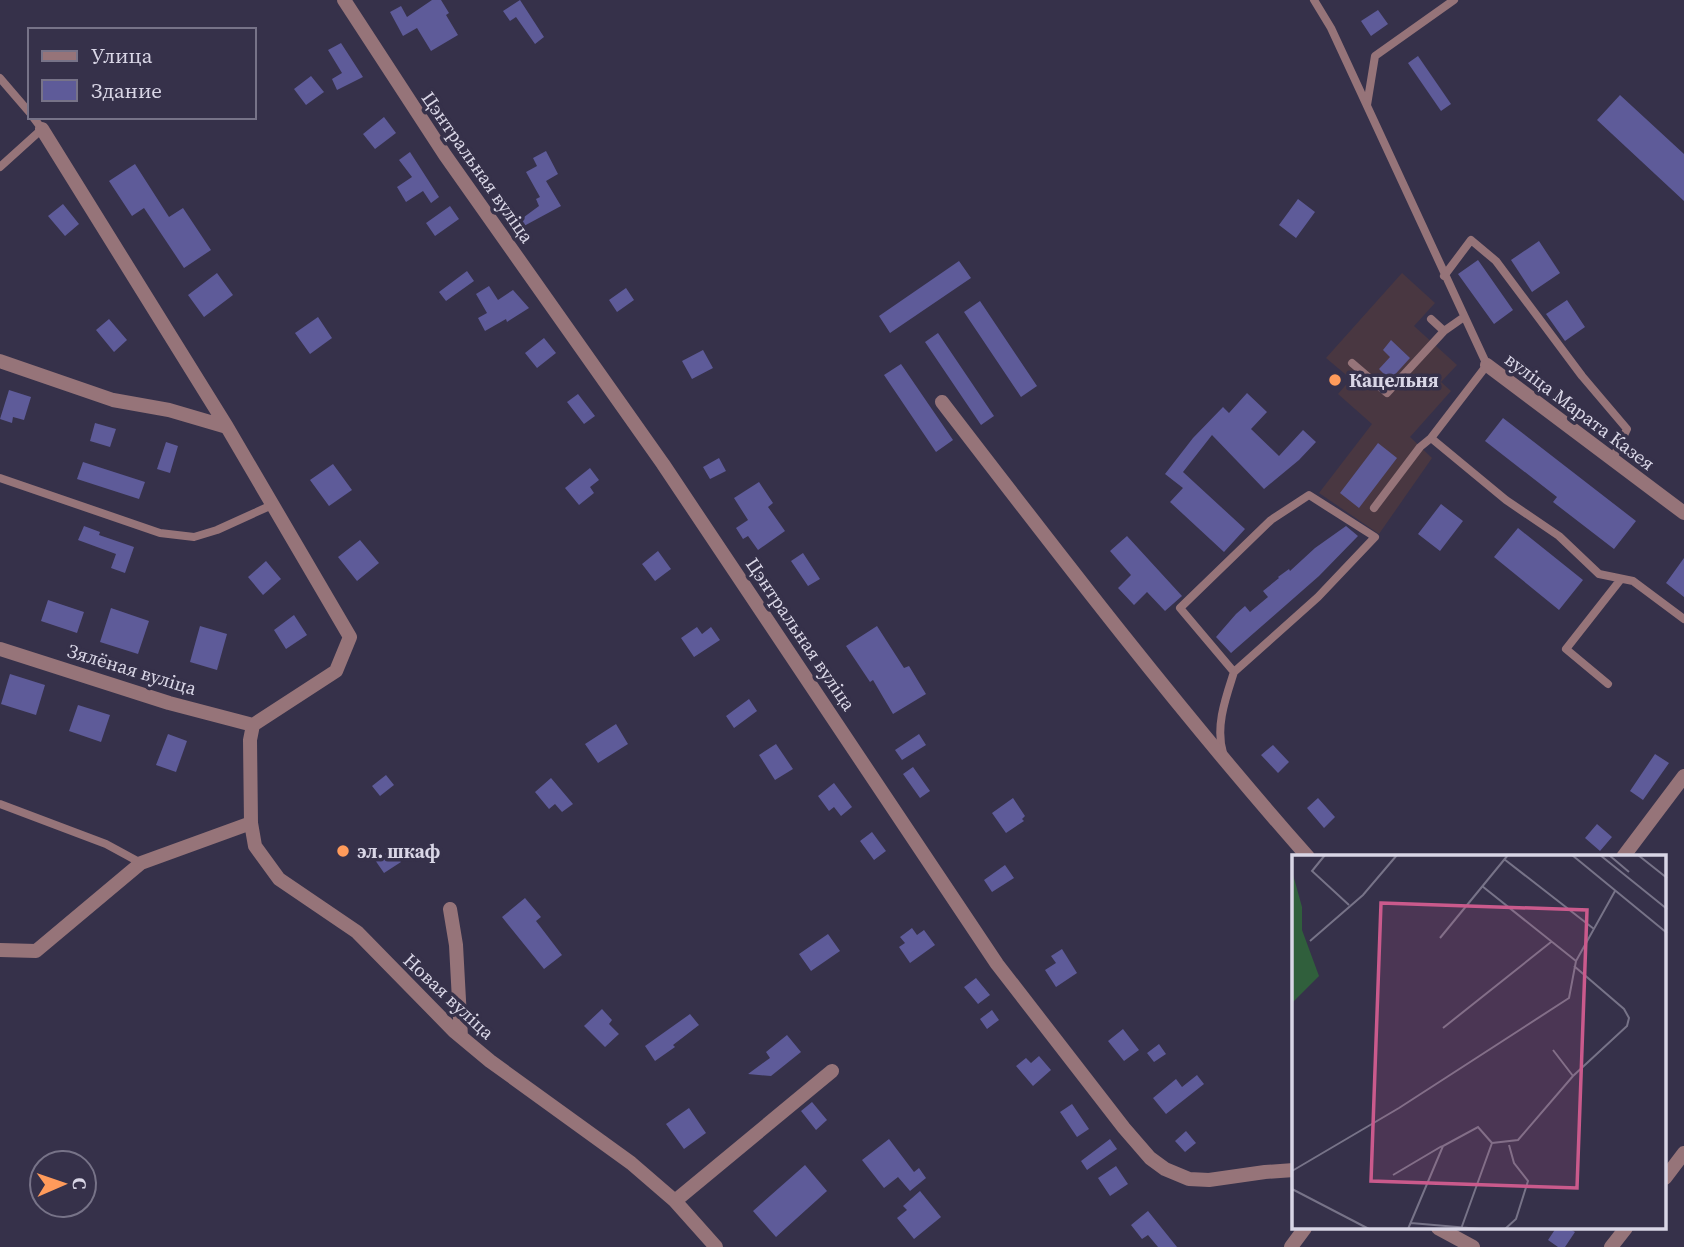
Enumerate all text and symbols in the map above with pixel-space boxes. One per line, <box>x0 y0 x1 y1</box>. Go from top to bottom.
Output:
legend <box>28 28 256 119</box>
text: Улица <box>91 41 153 70</box>
text: Здание <box>91 76 162 105</box>
street label: Цэнтральная вуліца <box>416 86 540 248</box>
street label: вуліца Марата Казея <box>1500 346 1660 476</box>
place label: Кацельня <box>1349 367 1439 393</box>
marker: Кацельня <box>1327 372 1343 388</box>
street label: Цэнтральная вуліца <box>740 552 862 716</box>
street label: Зялёная вуліца <box>64 637 200 701</box>
place label: эл. шкаф <box>357 838 440 864</box>
marker: эл. шкаф <box>335 843 351 859</box>
inset map <box>1292 855 1666 1230</box>
street label: Новая вуліца <box>398 947 500 1045</box>
north arrow <box>28 1149 98 1219</box>
text: С <box>67 1177 93 1190</box>

